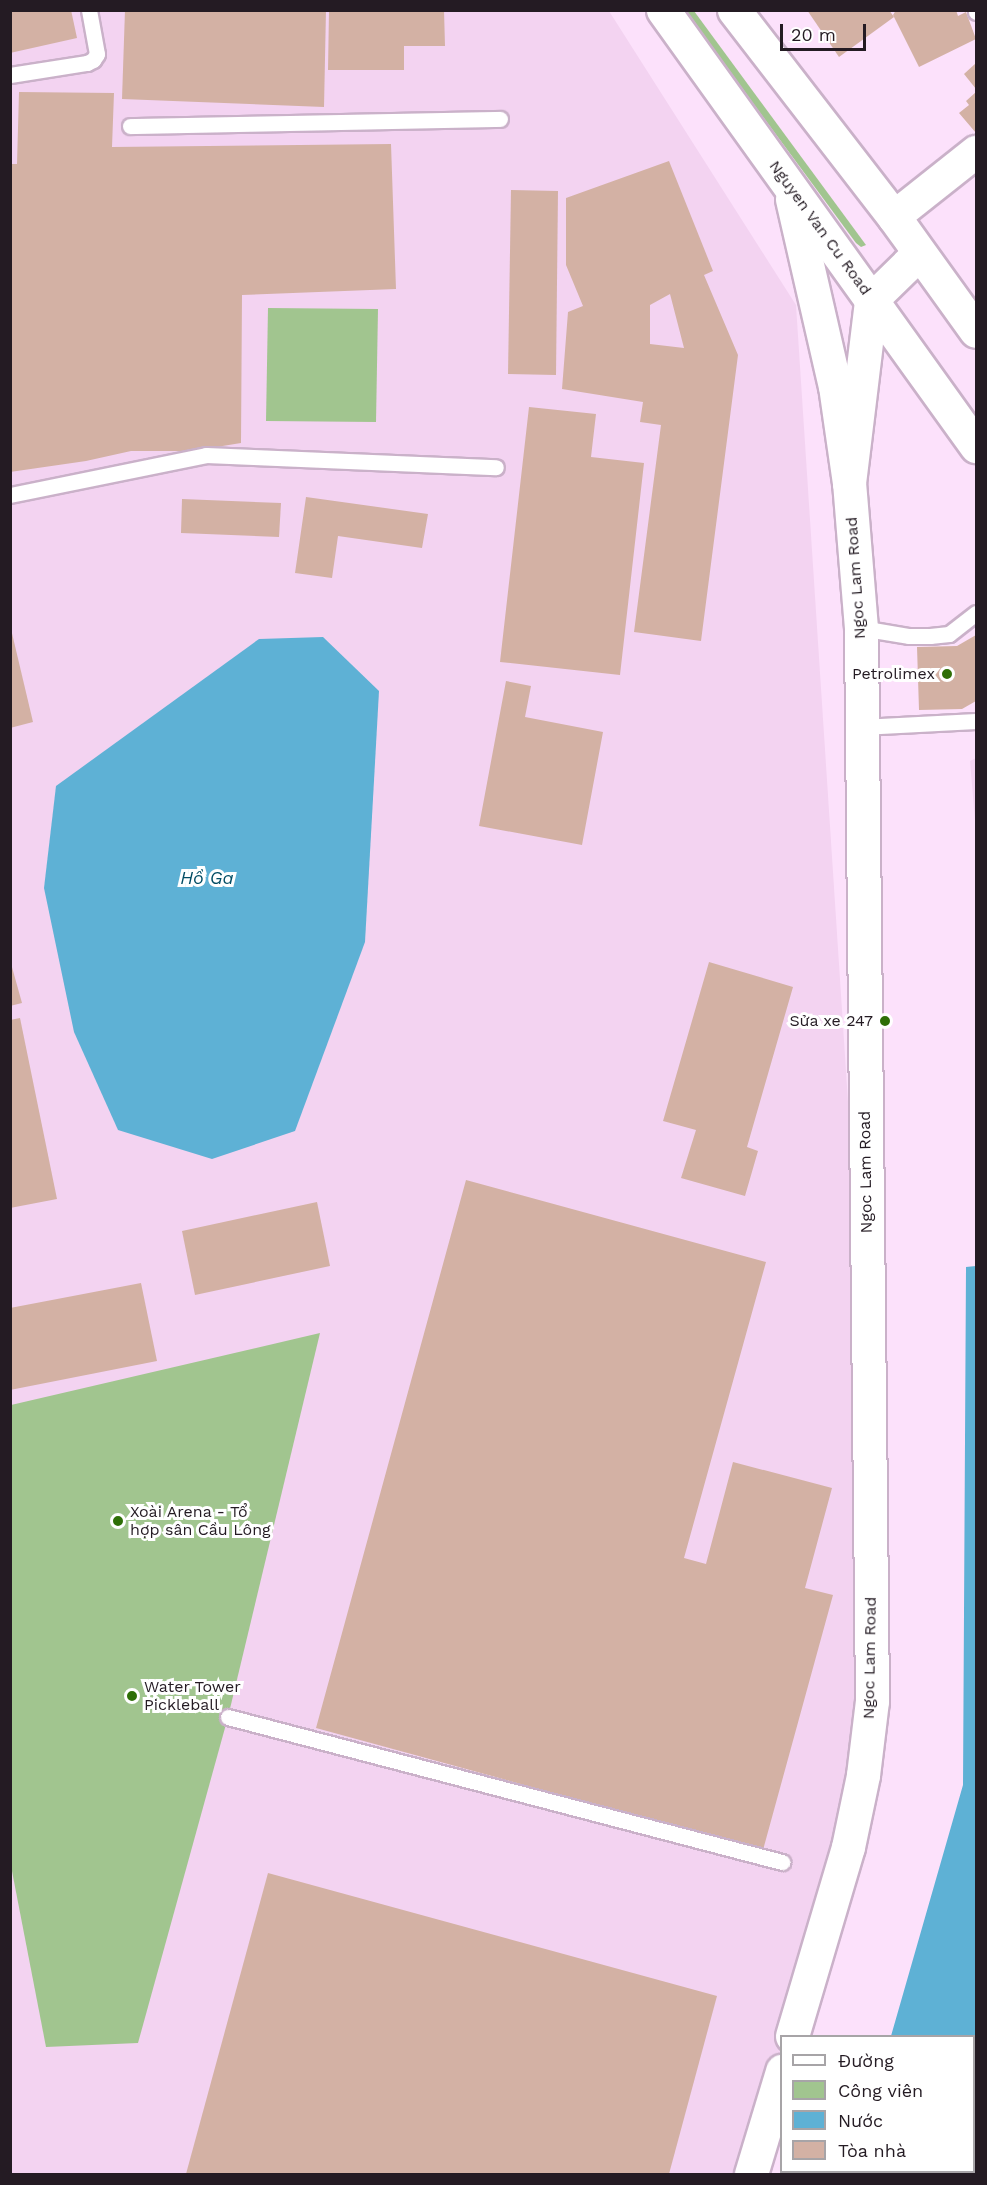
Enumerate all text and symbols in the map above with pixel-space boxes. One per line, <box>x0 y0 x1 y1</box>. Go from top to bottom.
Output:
scale bar <box>783 12 868 50</box>
text: 20 m <box>791 24 836 45</box>
street label: Nguyen Van Cu Road <box>765 157 875 299</box>
street label: Ngoc Lam Road <box>842 516 870 640</box>
place label: Petrolimex <box>852 664 935 684</box>
marker: Petrolimex <box>940 667 954 681</box>
water label: Hồ Ga <box>180 867 234 889</box>
place label: Sửa xe 247 <box>789 1011 873 1031</box>
marker: Sửa xe 247 <box>878 1014 892 1028</box>
street label: Ngoc Lam Road <box>855 1111 877 1233</box>
place label: Xoài Arena - Tổ hợp sân Cầu Lông <box>130 1502 271 1540</box>
marker: Xoài Arena - Tổ hợp sân Cầu Lông <box>111 1514 125 1528</box>
street label: Ngoc Lam Road <box>859 1597 881 1719</box>
place label: Water Tower Pickleball <box>144 1677 242 1715</box>
marker: Water Tower Pickleball <box>125 1689 139 1703</box>
legend <box>780 2035 975 2173</box>
text: Đường <box>838 2050 894 2071</box>
text: Công viên <box>838 2080 923 2101</box>
text: Nước <box>838 2110 883 2131</box>
text: Tòa nhà <box>838 2140 906 2161</box>

